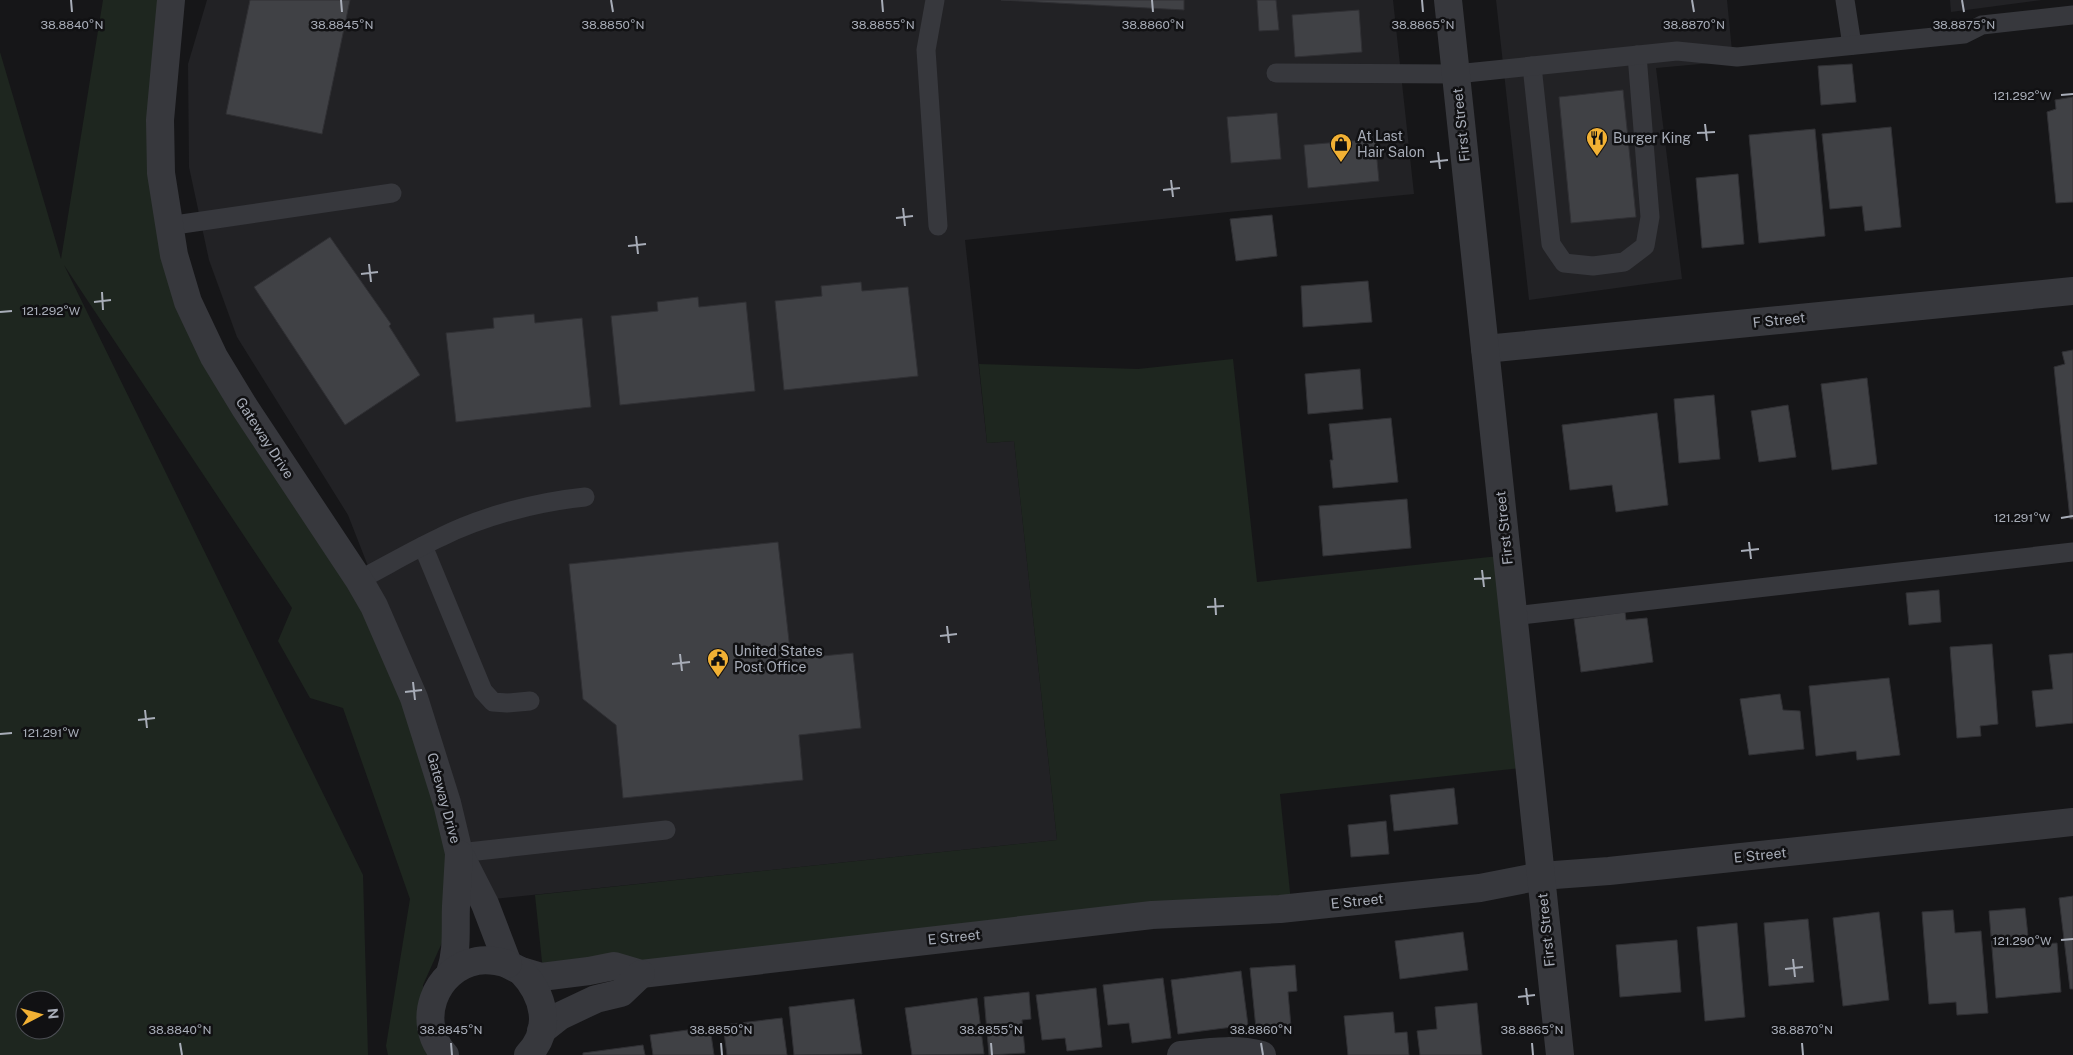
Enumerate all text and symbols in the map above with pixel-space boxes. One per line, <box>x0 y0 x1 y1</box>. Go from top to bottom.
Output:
text: 38.8840°N <box>41 18 103 32</box>
text: 38.8845°N <box>310 18 374 32</box>
text: 38.8850°N <box>581 18 645 32</box>
text: 38.8855°N <box>851 18 915 32</box>
text: 38.8860°N <box>1122 18 1184 32</box>
text: 38.8865°N <box>1391 18 1455 32</box>
text: 38.8870°N <box>1663 18 1725 32</box>
text: 38.8875°N <box>1933 18 1995 32</box>
street label: First Street <box>1449 87 1473 163</box>
text: 121.292°W <box>1993 89 2052 103</box>
restaurant icon: Burger King <box>1585 126 1609 157</box>
place label: At Last Hair Salon <box>1357 128 1425 160</box>
place label: Burger King <box>1613 130 1691 146</box>
shop icon: At Last Hair Salon <box>1329 132 1353 163</box>
text: 121.292°W <box>22 304 81 318</box>
street label: F Street <box>1752 309 1806 331</box>
street label: Gateway Drive <box>233 394 297 482</box>
street label: First Street <box>1492 490 1516 566</box>
text: 121.291°W <box>1994 511 2051 525</box>
place label: United States Post Office <box>734 643 822 675</box>
public building icon: United States Post Office <box>706 647 730 678</box>
text: 121.291°W <box>23 726 80 740</box>
street label: Gateway Drive <box>424 751 464 845</box>
street label: E Street <box>1733 844 1787 866</box>
street label: E Street <box>1330 890 1384 912</box>
street label: First Street <box>1534 892 1558 968</box>
street label: E Street <box>927 926 981 948</box>
text: 121.290°W <box>1993 934 2052 948</box>
north arrow <box>15 990 65 1040</box>
text: N <box>44 1007 61 1020</box>
text: 38.8840°N <box>149 1023 211 1037</box>
text: 38.8845°N <box>419 1023 483 1037</box>
text: 38.8850°N <box>689 1023 753 1037</box>
text: 38.8855°N <box>959 1023 1023 1037</box>
text: 38.8860°N <box>1230 1023 1292 1037</box>
text: 38.8865°N <box>1500 1023 1564 1037</box>
text: 38.8870°N <box>1771 1023 1833 1037</box>

